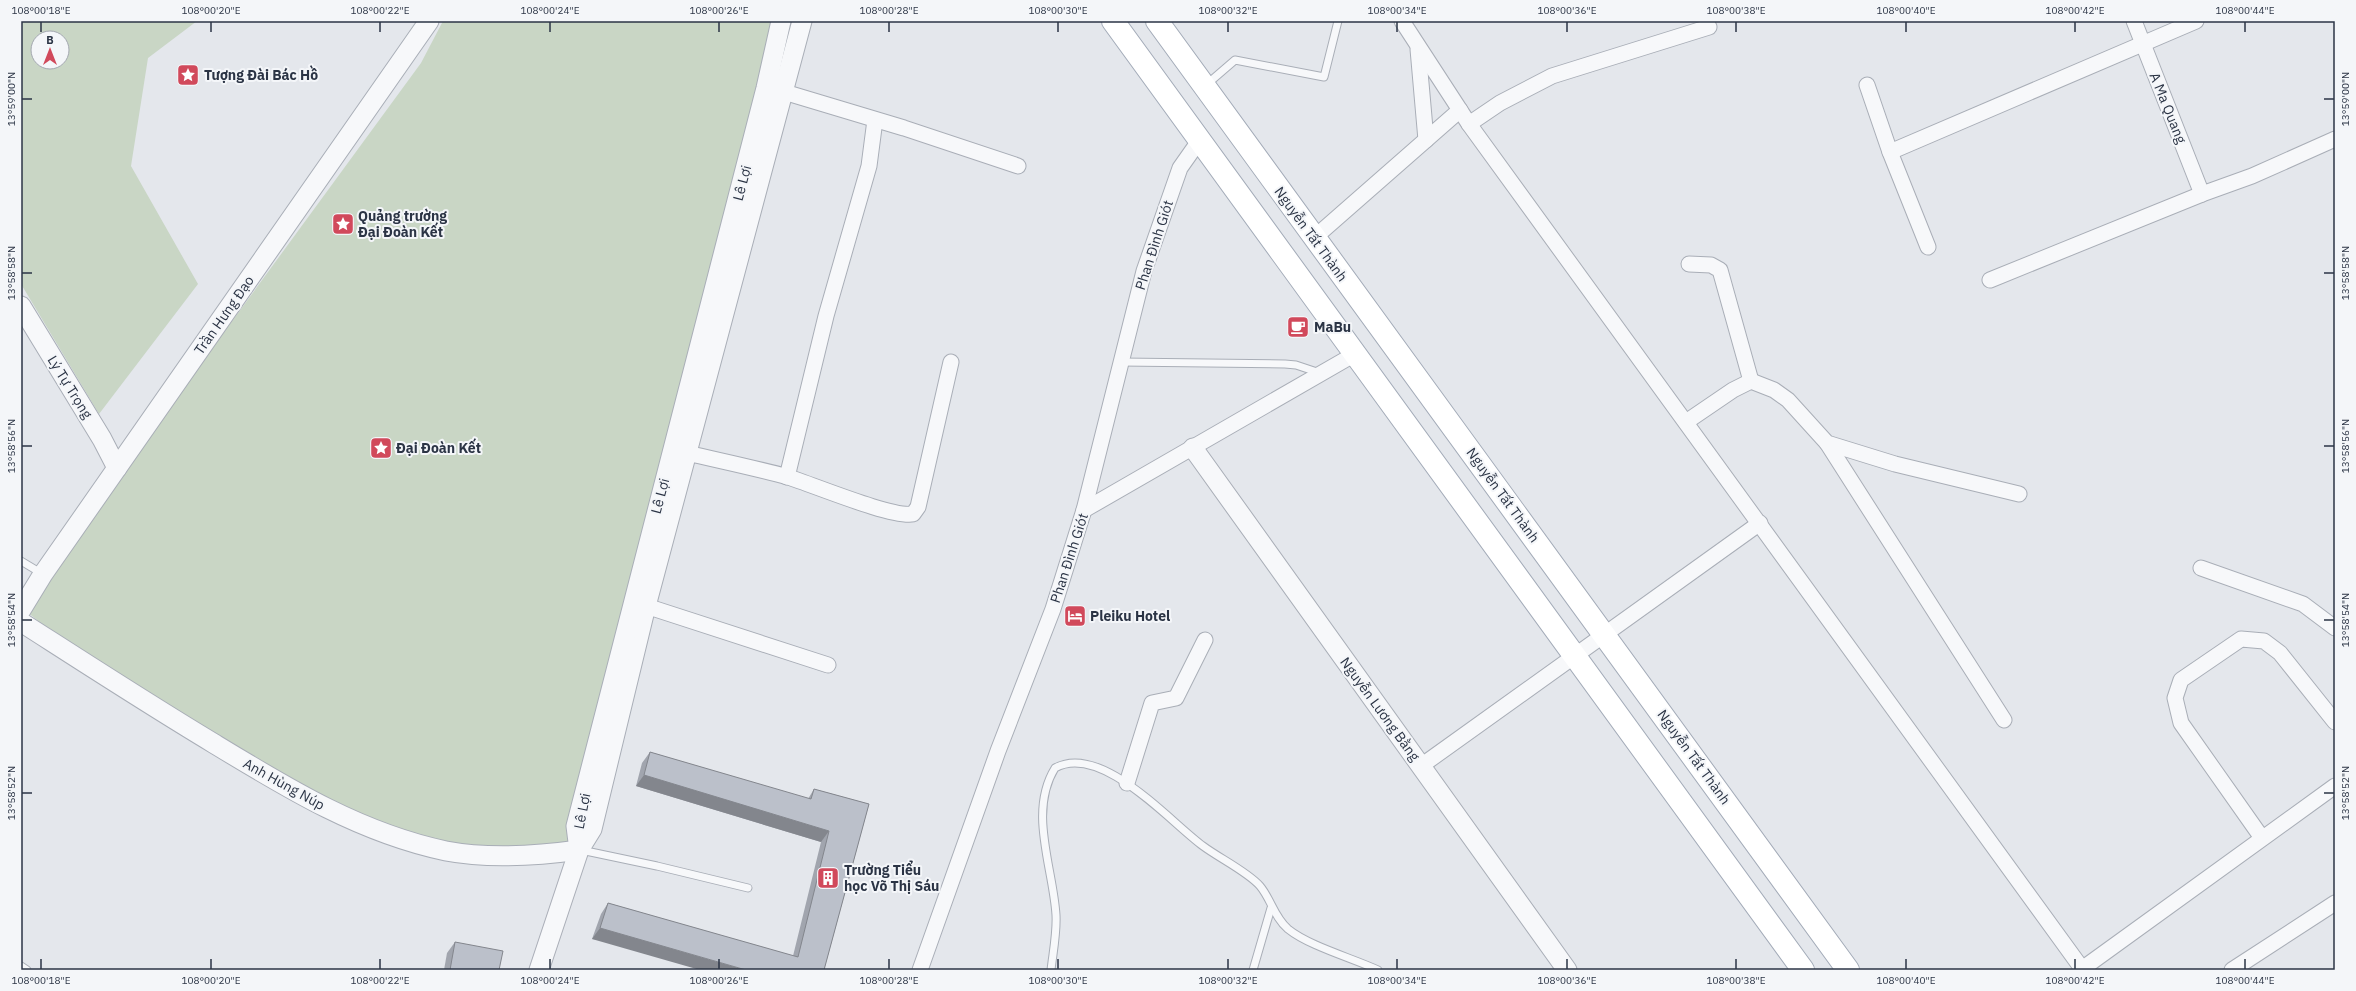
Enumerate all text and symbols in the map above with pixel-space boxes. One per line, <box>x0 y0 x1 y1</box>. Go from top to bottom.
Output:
text: 108°00'18"E <box>11 4 71 17</box>
text: 108°00'20"E <box>181 4 241 17</box>
text: 108°00'22"E <box>350 4 410 17</box>
text: 108°00'24"E <box>520 4 580 17</box>
text: 108°00'26"E <box>689 4 749 17</box>
text: 108°00'28"E <box>859 4 919 17</box>
text: 108°00'30"E <box>1028 4 1088 17</box>
text: 108°00'32"E <box>1198 4 1258 17</box>
text: 108°00'34"E <box>1367 4 1427 17</box>
text: 108°00'36"E <box>1537 4 1597 17</box>
text: 108°00'38"E <box>1706 4 1766 17</box>
text: 108°00'40"E <box>1876 4 1936 17</box>
text: 108°00'42"E <box>2045 4 2105 17</box>
text: 108°00'44"E <box>2215 4 2275 17</box>
north arrow <box>30 30 70 70</box>
text: B <box>46 33 54 47</box>
place icon: Tượng Đài Bác Hồ <box>175 62 201 88</box>
place label: Tượng Đài Bác Hồ <box>204 65 318 84</box>
street label: A Ma Quang <box>2146 70 2191 147</box>
text: 13°59'00"N <box>5 72 18 126</box>
text: 13°59'00"N <box>2339 72 2352 126</box>
street label: Lê Lợi <box>729 163 755 203</box>
street label: Nguyễn Tất Thành <box>1270 183 1352 285</box>
street label: Phan Đình Giót <box>1131 198 1177 292</box>
place label: Quảng trường Đại Đoàn Kết <box>358 207 447 241</box>
place icon: Quảng trường Đại Đoàn Kết <box>330 211 356 237</box>
text: 13°58'58"N <box>5 246 18 300</box>
text: 13°58'58"N <box>2339 246 2352 300</box>
street label: Trần Hưng Đạo <box>190 272 258 358</box>
cafe icon: MaBu <box>1285 314 1311 340</box>
place label: MaBu <box>1314 318 1351 336</box>
street label: Lý Tự Trọng <box>44 352 97 422</box>
text: 13°58'56"N <box>5 419 18 473</box>
text: 13°58'56"N <box>2339 419 2352 473</box>
place icon: Đại Đoàn Kết <box>368 435 394 461</box>
place label: Đại Đoàn Kết <box>396 438 481 457</box>
street label: Nguyễn Tất Thành <box>1462 444 1544 546</box>
street label: Lê Lợi <box>647 476 673 516</box>
street label: Phan Đình Giót <box>1046 511 1092 605</box>
text: 13°58'54"N <box>5 593 18 647</box>
text: 13°58'54"N <box>2339 593 2352 647</box>
hotel icon: Pleiku Hotel <box>1062 603 1088 629</box>
place label: Pleiku Hotel <box>1090 607 1170 625</box>
street label: Nguyễn Lương Bằng <box>1336 653 1424 765</box>
street label: Nguyễn Tất Thành <box>1653 706 1735 808</box>
street label: Anh Hùng Núp <box>240 754 328 814</box>
text: 13°58'52"N <box>5 766 18 820</box>
text: 13°58'52"N <box>2339 766 2352 820</box>
street label: Lê Lợi <box>570 792 594 830</box>
place label: Trường Tiểu học Võ Thị Sáu <box>844 860 939 895</box>
building icon: Trường Tiểu học Võ Thị Sáu <box>815 865 841 891</box>
text: 108°00'18"E <box>11 974 71 987</box>
text: 108°00'20"E <box>181 974 241 987</box>
text: 108°00'22"E <box>350 974 410 987</box>
text: 108°00'24"E <box>520 974 580 987</box>
text: 108°00'26"E <box>689 974 749 987</box>
text: 108°00'28"E <box>859 974 919 987</box>
text: 108°00'30"E <box>1028 974 1088 987</box>
text: 108°00'32"E <box>1198 974 1258 987</box>
text: 108°00'34"E <box>1367 974 1427 987</box>
text: 108°00'36"E <box>1537 974 1597 987</box>
text: 108°00'38"E <box>1706 974 1766 987</box>
text: 108°00'40"E <box>1876 974 1936 987</box>
text: 108°00'42"E <box>2045 974 2105 987</box>
text: 108°00'44"E <box>2215 974 2275 987</box>

